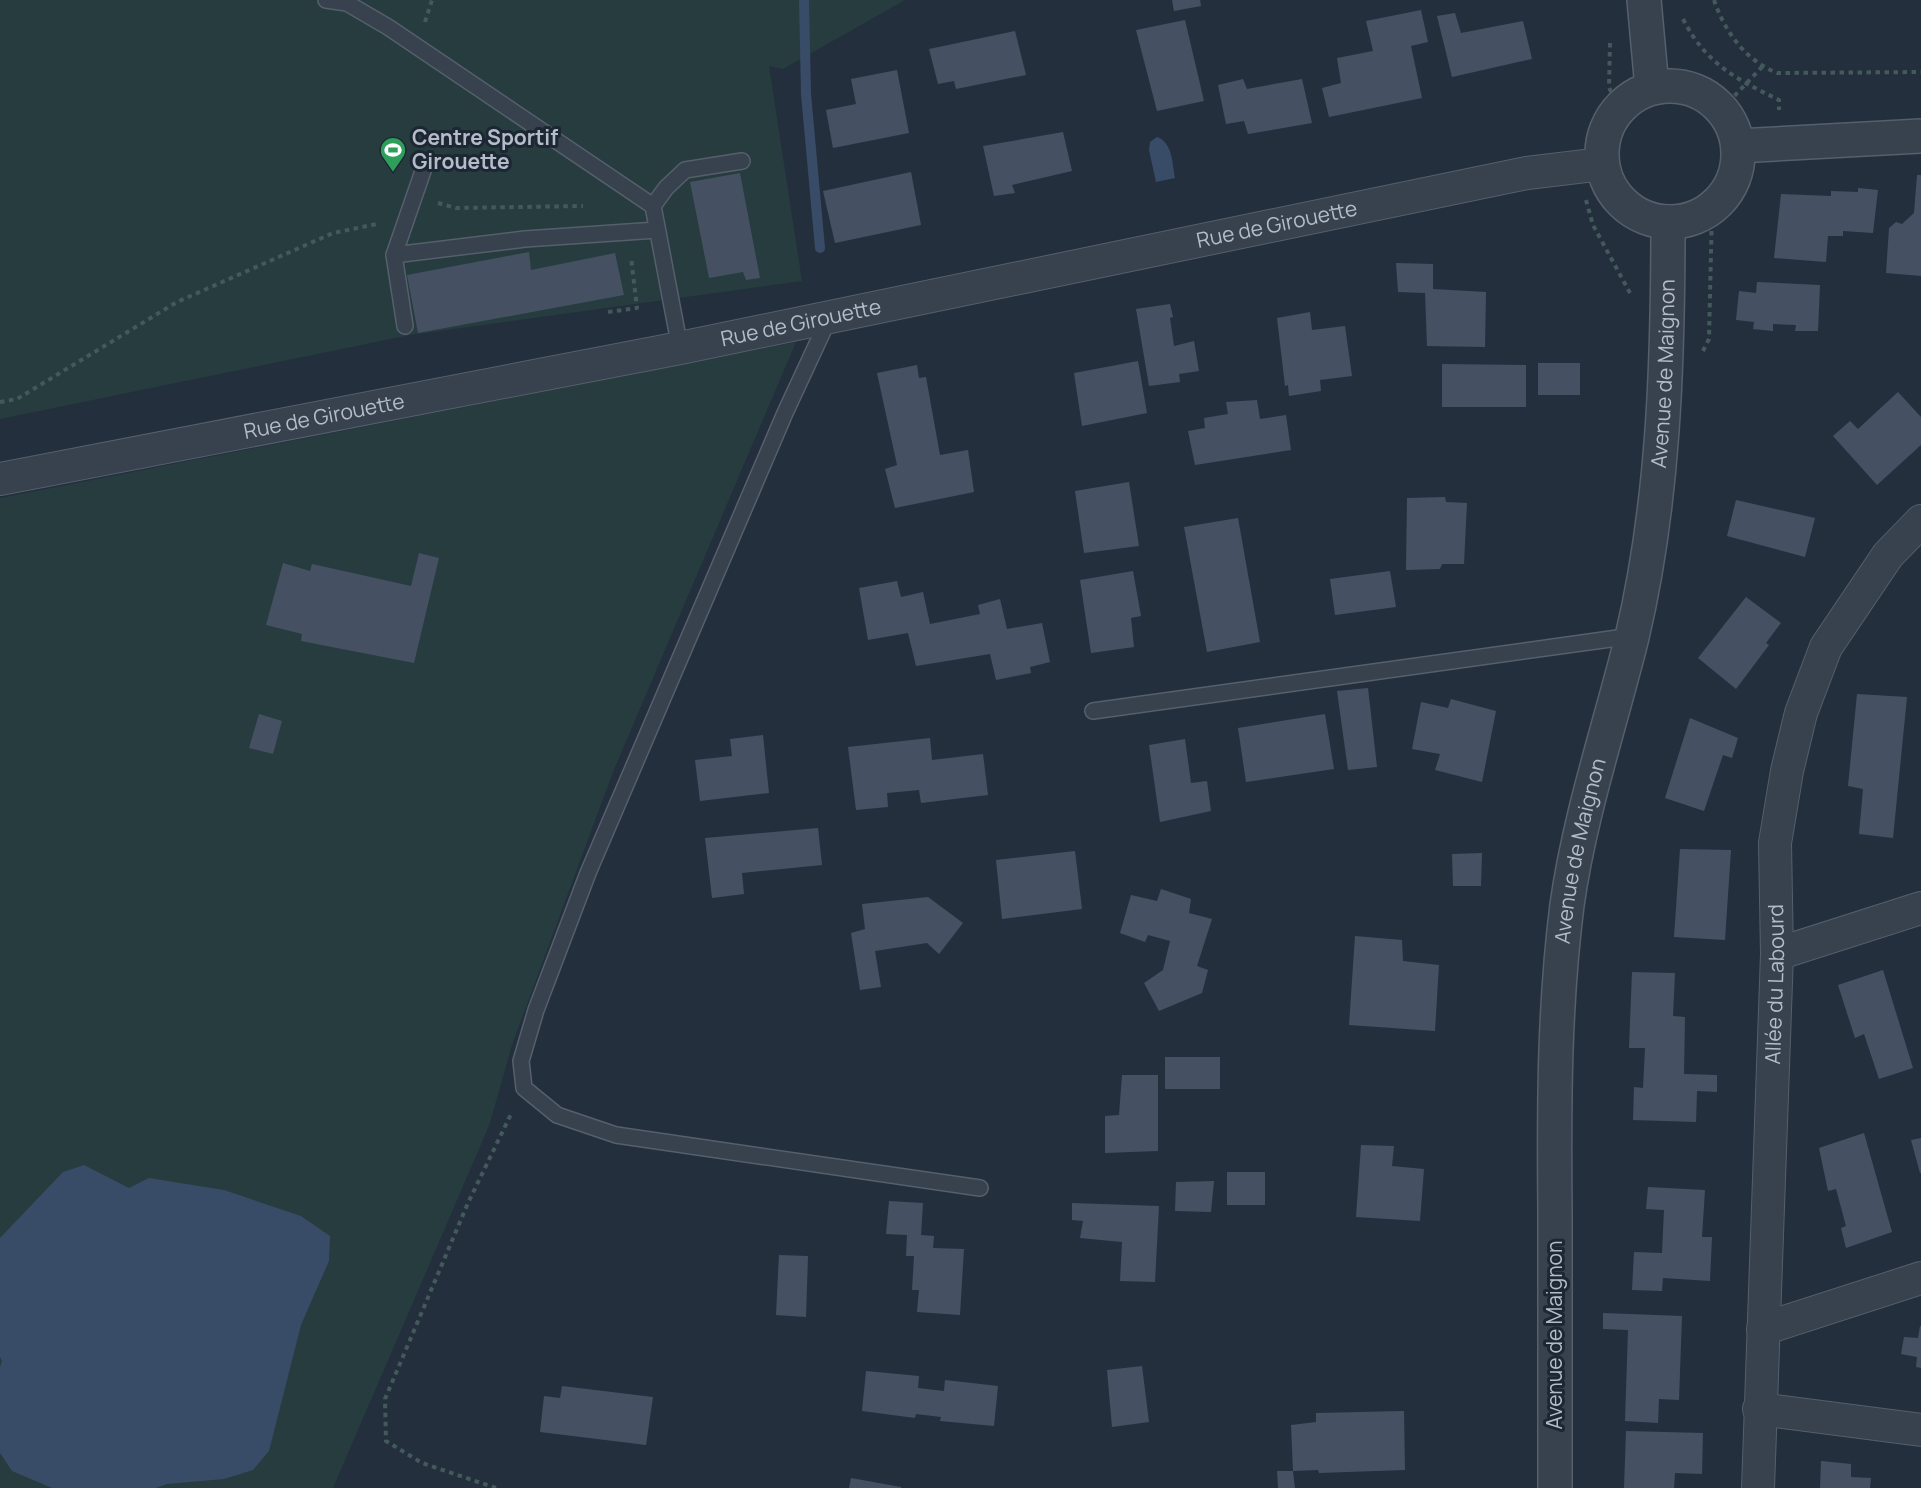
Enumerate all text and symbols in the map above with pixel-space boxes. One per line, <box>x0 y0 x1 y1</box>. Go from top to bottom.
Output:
place label: Centre Sportif Girouette <box>412 123 558 175</box>
sports icon: Centre Sportif Girouette <box>378 135 408 173</box>
street label: Rue de Girouette <box>1194 193 1359 254</box>
street label: Avenue de Maignon <box>1644 279 1681 469</box>
street label: Rue de Girouette <box>718 292 884 352</box>
street label: Rue de Girouette <box>241 386 407 445</box>
street label: Avenue de Maignon <box>1548 755 1612 945</box>
street label: Allée du Labourd <box>1758 904 1790 1065</box>
street label: Avenue de Maignon <box>1540 1241 1568 1429</box>

